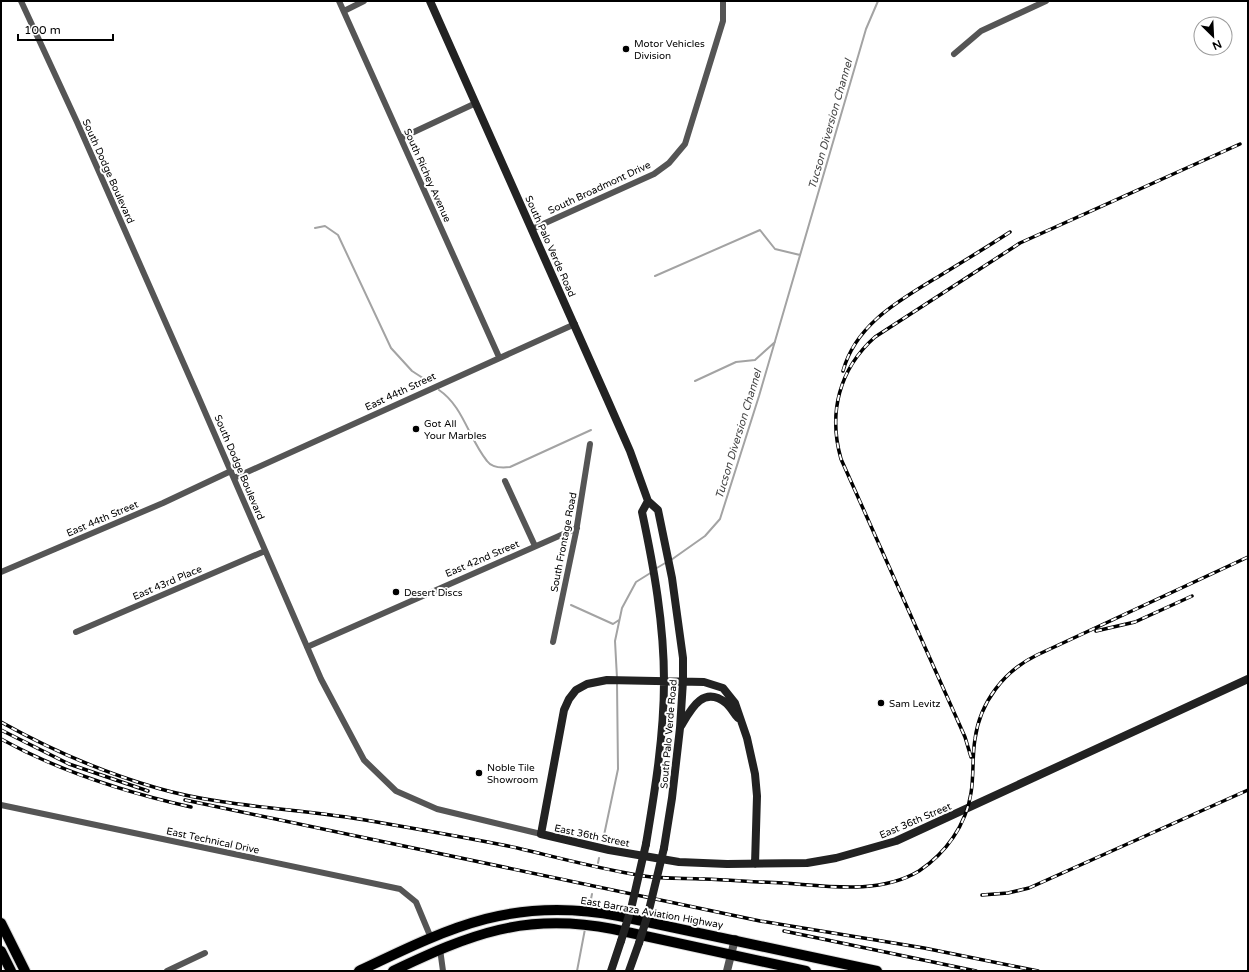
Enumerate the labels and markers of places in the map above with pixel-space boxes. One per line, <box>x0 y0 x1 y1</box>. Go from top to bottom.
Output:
place label: Motor Vehicles Division <box>634 38 705 62</box>
marker: Motor Vehicles Division <box>621 44 631 54</box>
place label: Got All Your Marbles <box>424 418 487 442</box>
marker: Got All Your Marbles <box>411 424 421 434</box>
marker: Desert Discs <box>391 587 401 597</box>
place label: Desert Discs <box>404 587 463 599</box>
marker: Sam Levitz <box>876 698 886 708</box>
place label: Sam Levitz <box>889 698 941 710</box>
place label: Noble Tile Showroom <box>487 762 538 786</box>
marker: Noble Tile Showroom <box>474 768 484 778</box>

